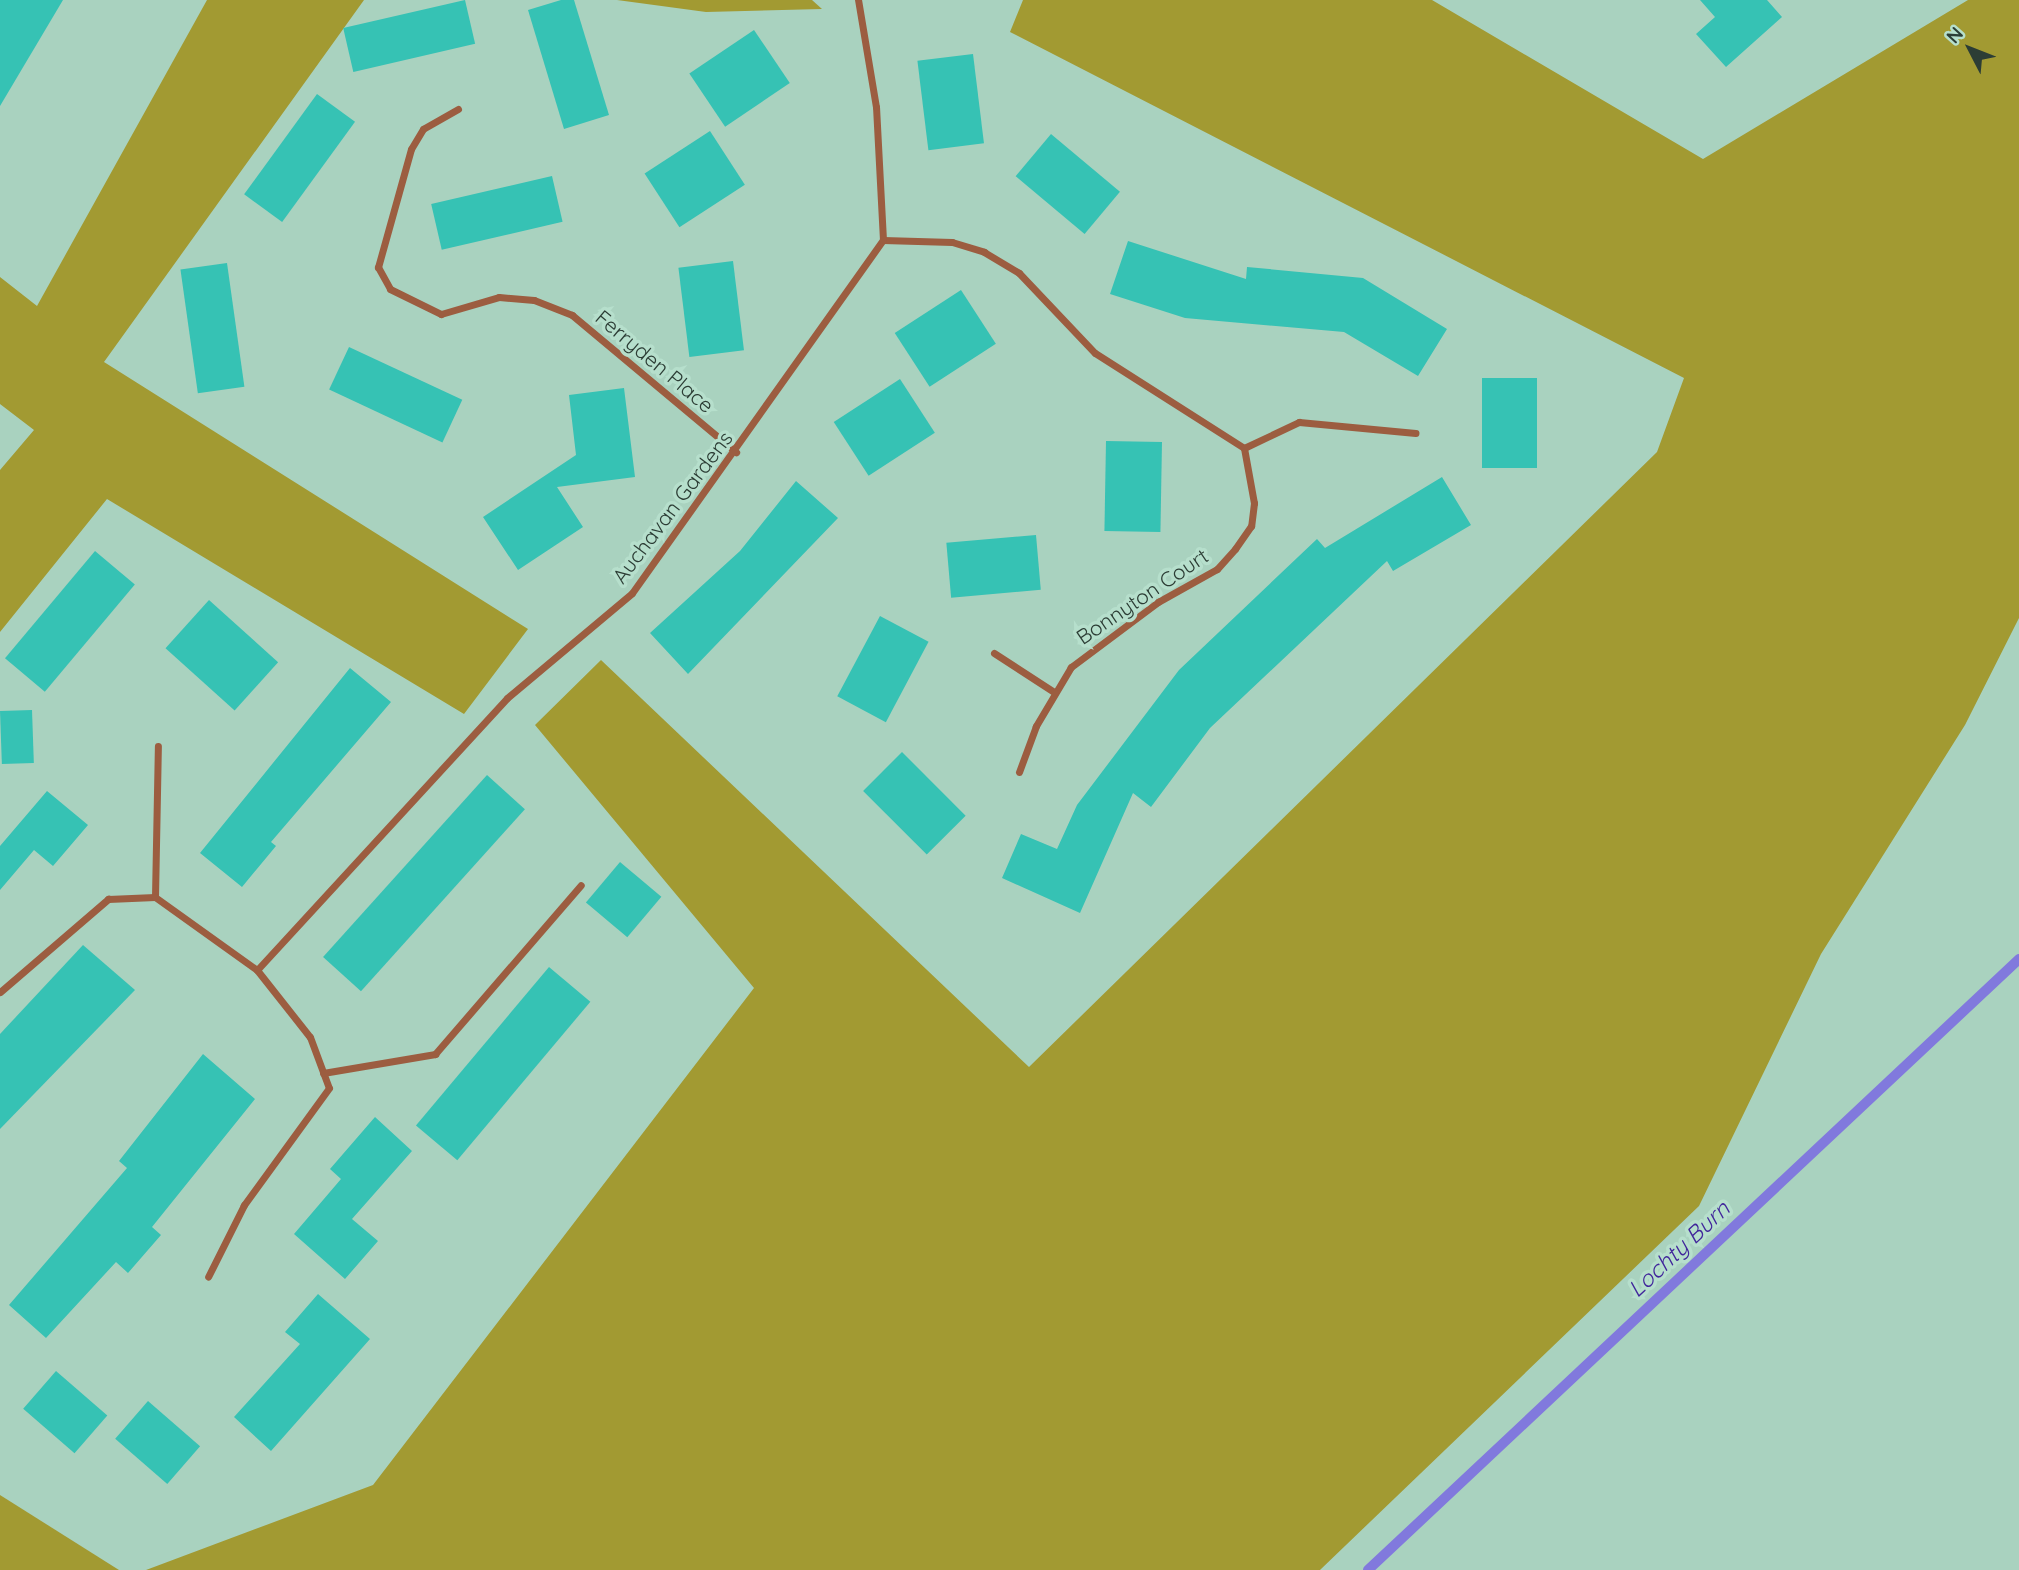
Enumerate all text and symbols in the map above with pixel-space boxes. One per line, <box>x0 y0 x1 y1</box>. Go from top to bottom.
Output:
north arrow <box>1935 14 2005 84</box>
text: N <box>1941 22 1968 48</box>
street label: Ferryden Place <box>591 304 719 418</box>
street label: Auchavan Gardens <box>607 426 737 588</box>
street label: Bonnyton Court <box>1071 543 1213 649</box>
water label: Lochty Burn <box>1623 1195 1735 1303</box>

